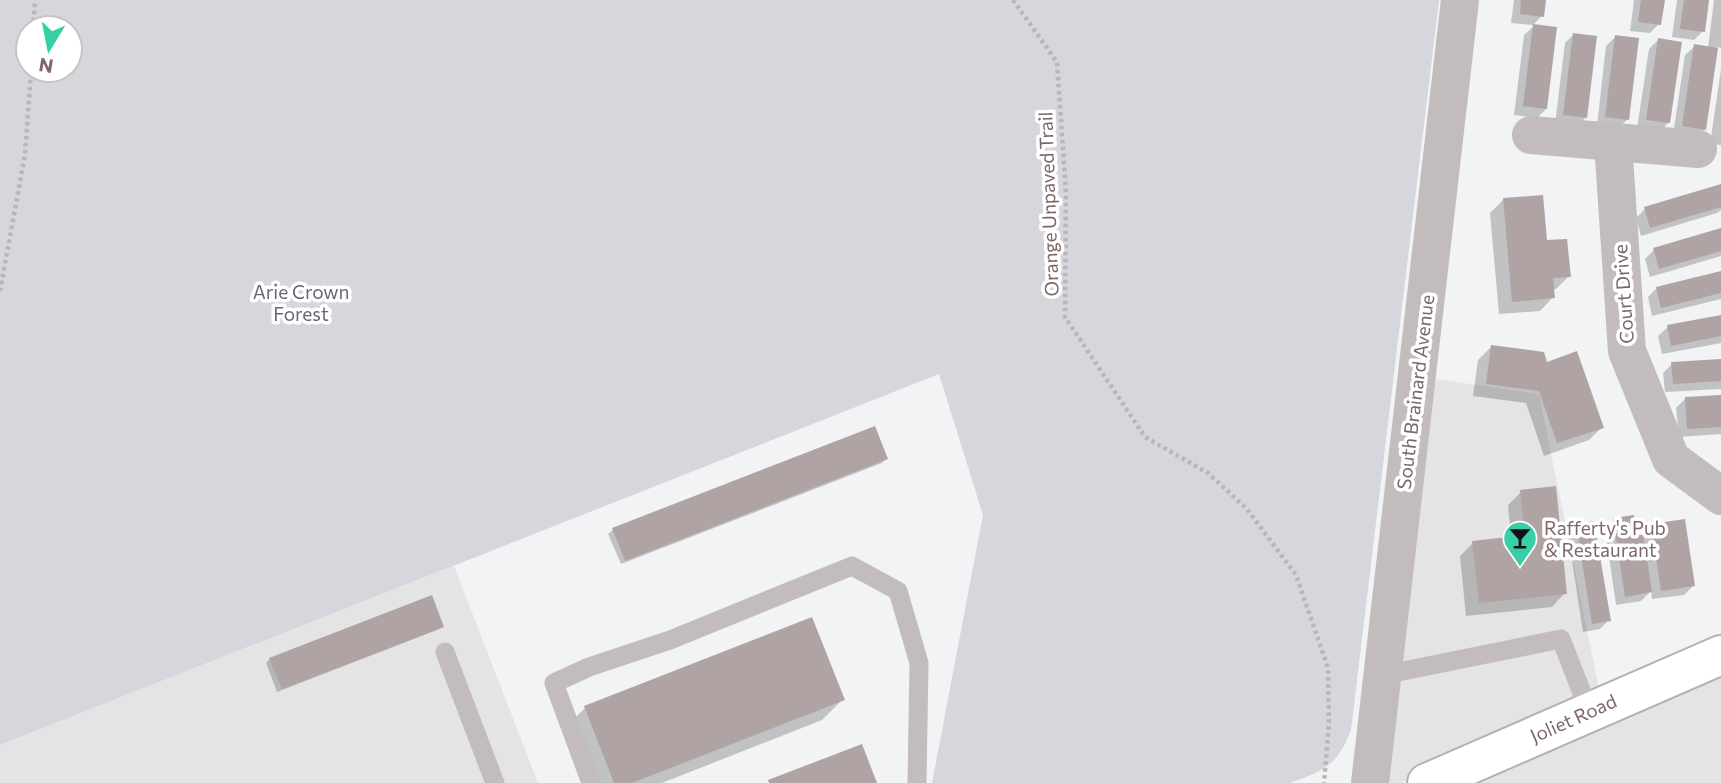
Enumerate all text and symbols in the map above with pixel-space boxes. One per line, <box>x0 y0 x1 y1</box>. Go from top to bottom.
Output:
north arrow <box>14 14 84 84</box>
text: N <box>37 54 55 79</box>
street label: Orange Unpaved Trail <box>1033 111 1063 297</box>
street label: Court Drive <box>1608 243 1638 345</box>
park label: Arie Crown Forest <box>253 280 349 325</box>
street label: South Brainard Avenue <box>1392 293 1438 491</box>
place label: Rafferty's Pub & Restaurant <box>1544 516 1666 561</box>
bar icon: Rafferty's Pub & Restaurant <box>1501 519 1539 568</box>
street label: Joliet Road <box>1526 689 1620 747</box>

